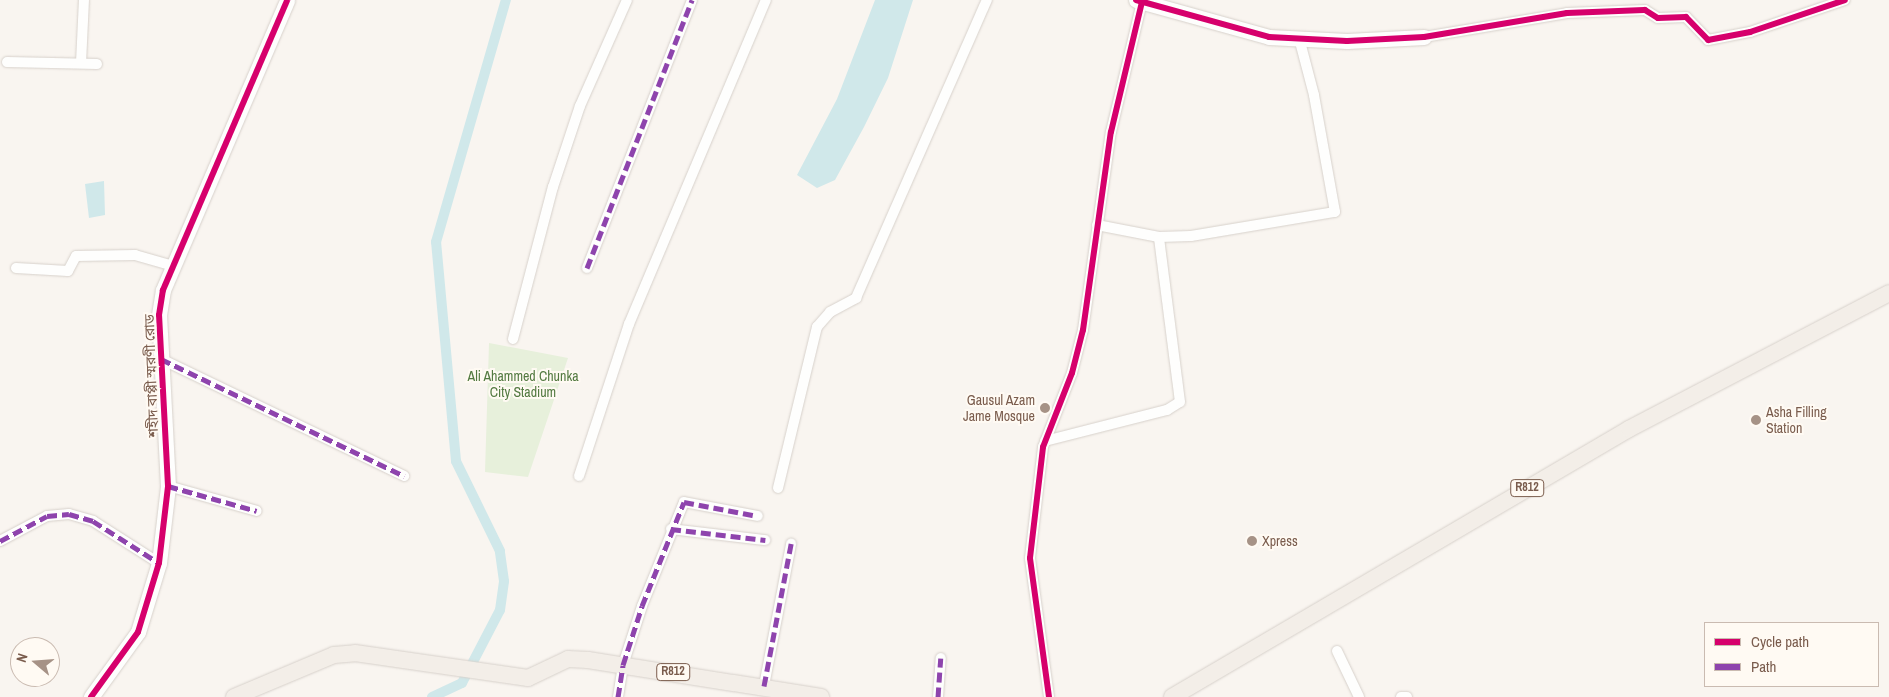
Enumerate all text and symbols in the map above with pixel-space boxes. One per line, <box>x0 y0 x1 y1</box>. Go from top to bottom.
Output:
street label: শহীদ বাপ্পী স্মরণী রোড <box>140 314 162 438</box>
park label: Ali Ahammed Chunka City Stadium <box>467 368 579 401</box>
place label: Gausul Azam Jame Mosque <box>963 392 1035 424</box>
marker: Gausul Azam Jame Mosque <box>1039 402 1051 414</box>
place label: Asha Filling Station <box>1766 404 1827 437</box>
marker: Asha Filling Station <box>1750 414 1762 426</box>
road number: R812 <box>1510 478 1544 498</box>
place label: Xpress <box>1262 533 1298 549</box>
marker: Xpress <box>1246 535 1258 547</box>
legend <box>1704 622 1879 687</box>
text: Cycle path <box>1751 631 1809 652</box>
north arrow <box>10 637 60 687</box>
text: N <box>12 651 32 664</box>
text: Path <box>1751 656 1776 677</box>
road number: R812 <box>656 662 690 682</box>

